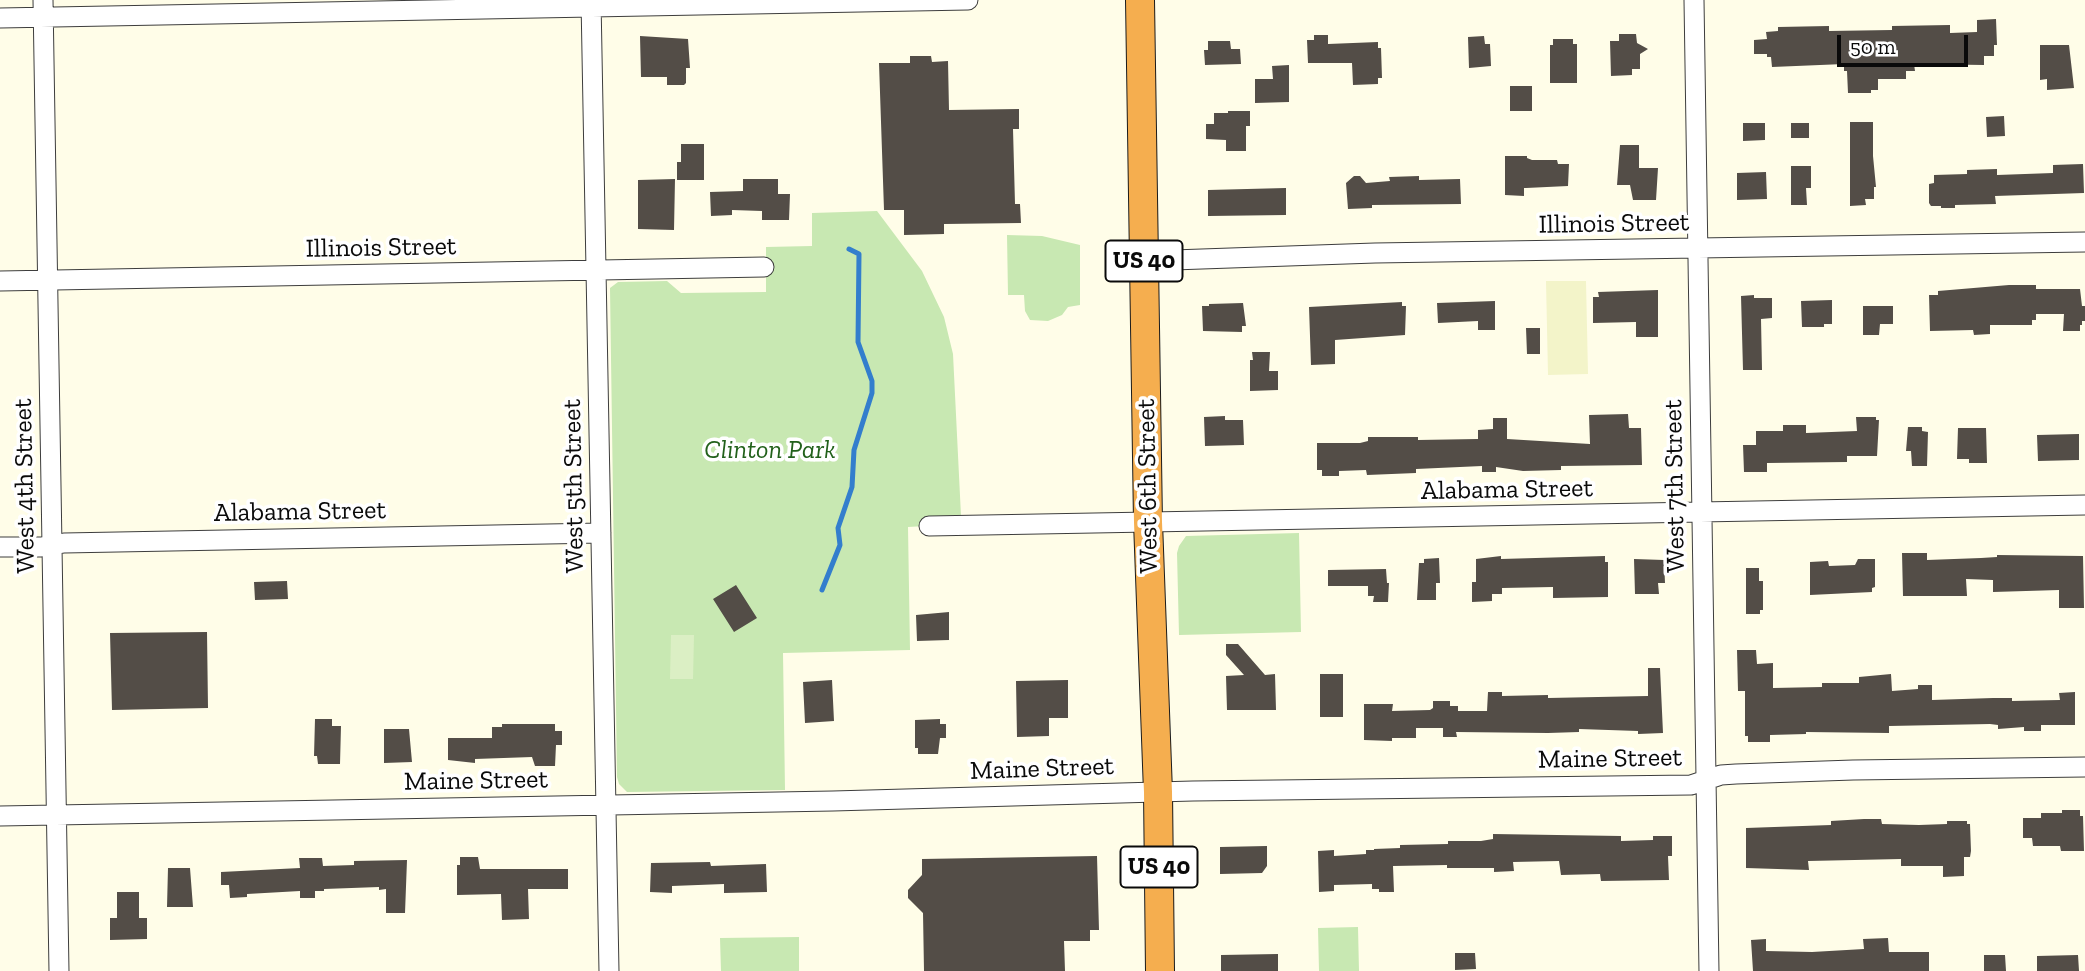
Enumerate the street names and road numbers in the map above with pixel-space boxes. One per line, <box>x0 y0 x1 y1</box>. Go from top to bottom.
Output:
street label: Illinois Street <box>1538 207 1690 241</box>
street label: Illinois Street <box>305 231 457 265</box>
road number: US 40 <box>1106 240 1182 282</box>
street label: West 4th Street <box>8 398 42 574</box>
street label: West 6th Street <box>1131 398 1165 574</box>
street label: West 5th Street <box>557 399 591 573</box>
street label: West 7th Street <box>1658 399 1692 573</box>
street label: Alabama Street <box>1421 473 1593 507</box>
street label: Alabama Street <box>214 495 386 529</box>
street label: Maine Street <box>1538 742 1682 776</box>
street label: Maine Street <box>969 751 1115 787</box>
street label: Maine Street <box>404 764 548 798</box>
road number: US 40 <box>1120 846 1198 888</box>

